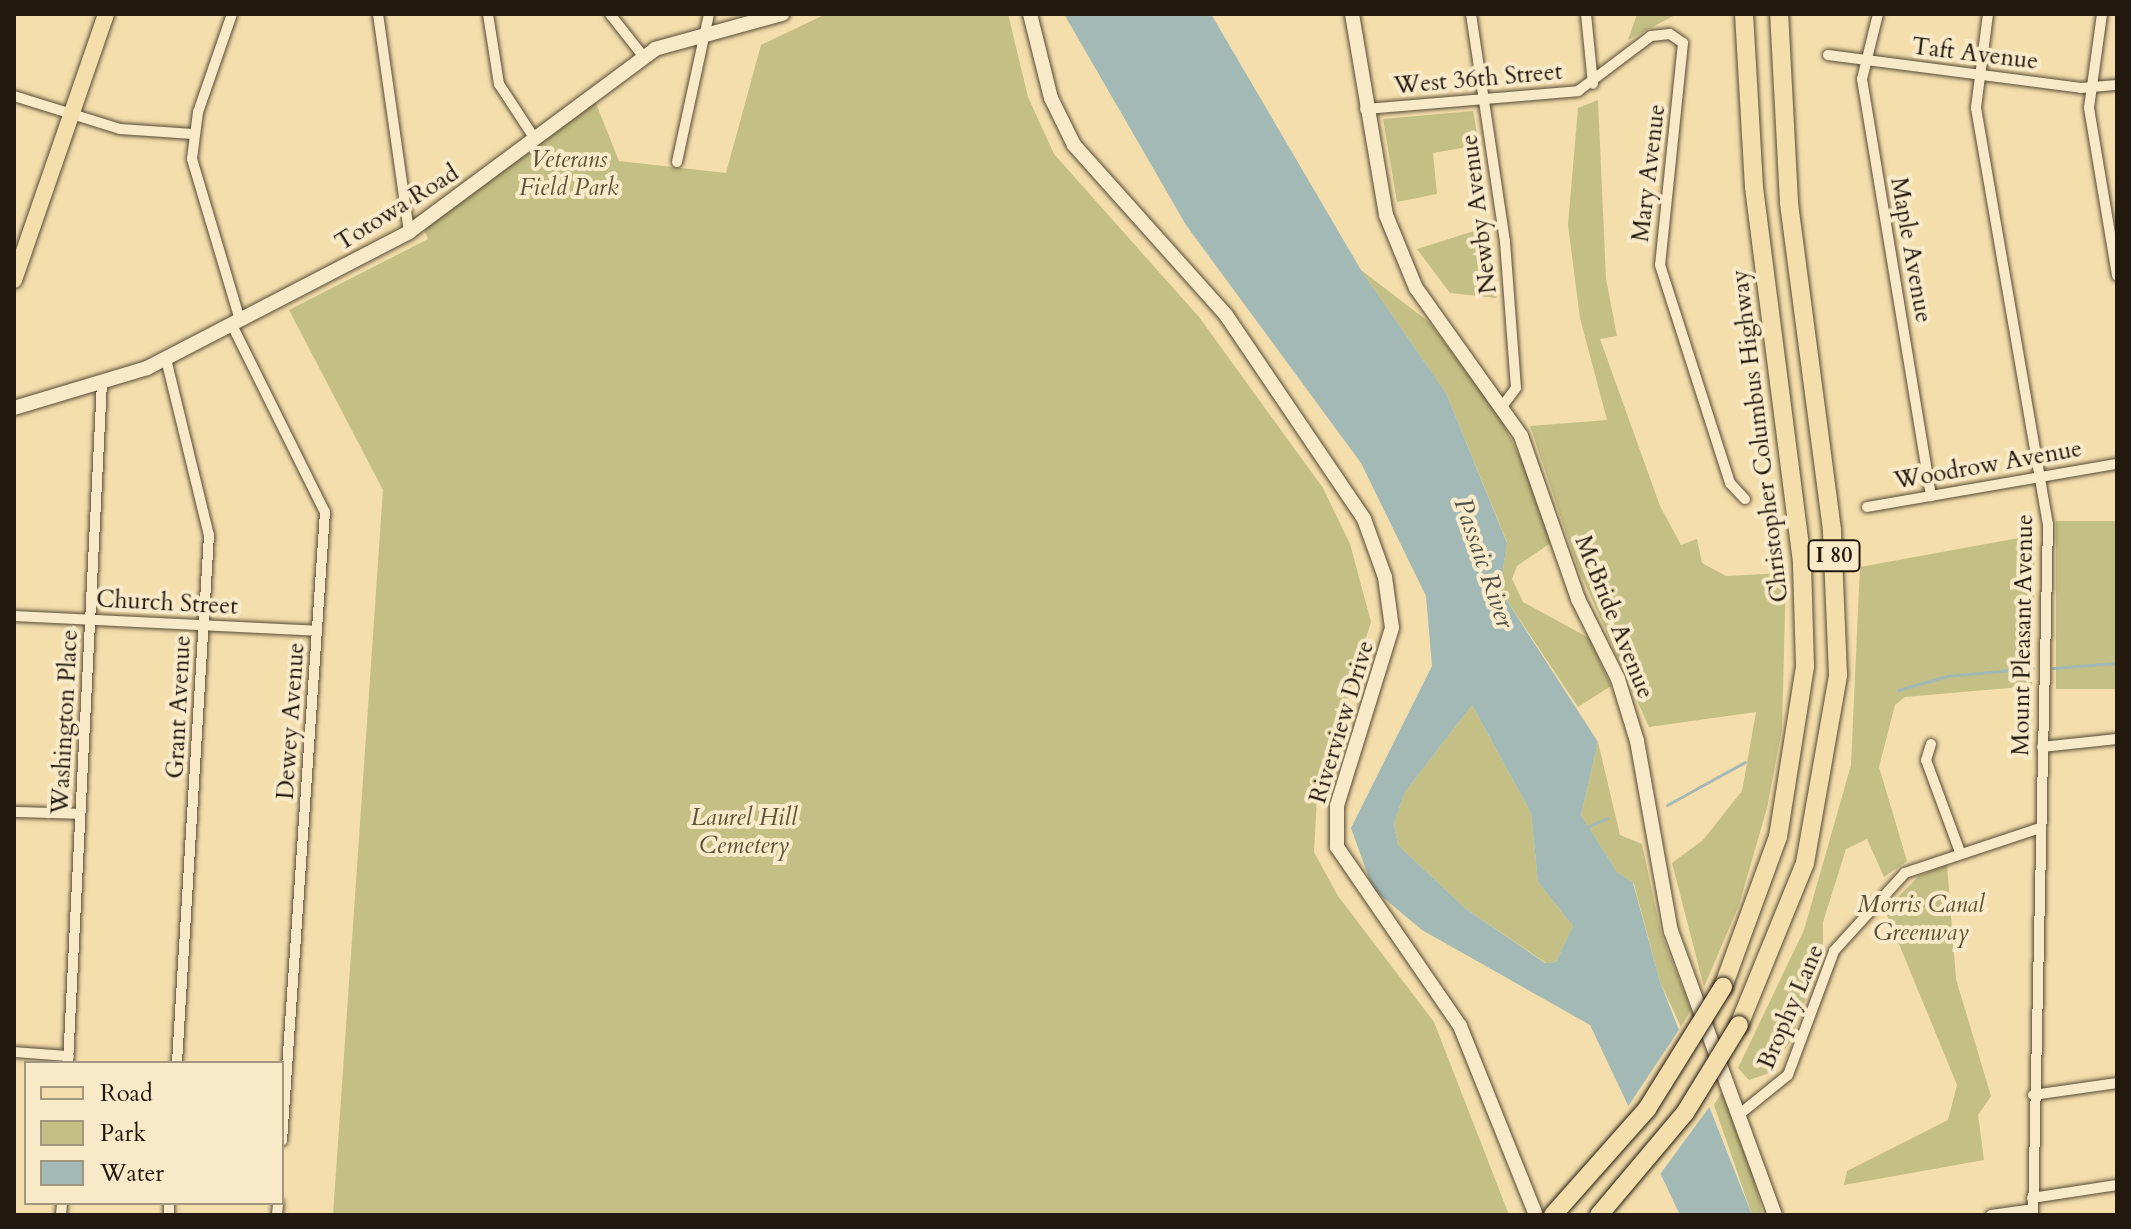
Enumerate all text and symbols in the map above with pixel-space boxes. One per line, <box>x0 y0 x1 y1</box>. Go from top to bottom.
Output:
street label: Taft Avenue <box>1910 32 2040 76</box>
street label: West 36th Street <box>1393 57 1563 101</box>
street label: Mary Avenue <box>1626 102 1672 244</box>
street label: Newby Avenue <box>1455 133 1503 295</box>
park label: Veterans Field Park <box>519 146 619 202</box>
street label: Totowa Road <box>330 159 464 257</box>
street label: Maple Avenue <box>1884 175 1938 325</box>
street label: Christopher Columbus Highway <box>1725 268 1795 604</box>
street label: Woodrow Avenue <box>1892 434 2084 496</box>
water label: Passaic River <box>1447 494 1521 632</box>
street label: Mount Pleasant Avenue <box>2006 514 2040 756</box>
street label: McBride Avenue <box>1568 531 1660 703</box>
road number: I 80 <box>1806 538 1862 574</box>
street label: Church Street <box>95 585 239 621</box>
street label: Washington Place <box>46 629 84 815</box>
street label: Grant Avenue <box>161 635 197 779</box>
street label: Riverview Drive <box>1304 637 1380 807</box>
street label: Dewey Avenue <box>271 641 311 801</box>
park label: Laurel Hill Cemetery <box>691 804 797 860</box>
park label: Morris Canal Greenway <box>1857 891 1985 947</box>
street label: Brophy Lane <box>1752 940 1830 1074</box>
legend <box>24 1061 284 1205</box>
text: Road <box>100 1077 153 1110</box>
text: Park <box>100 1117 146 1150</box>
text: Water <box>100 1157 164 1190</box>

